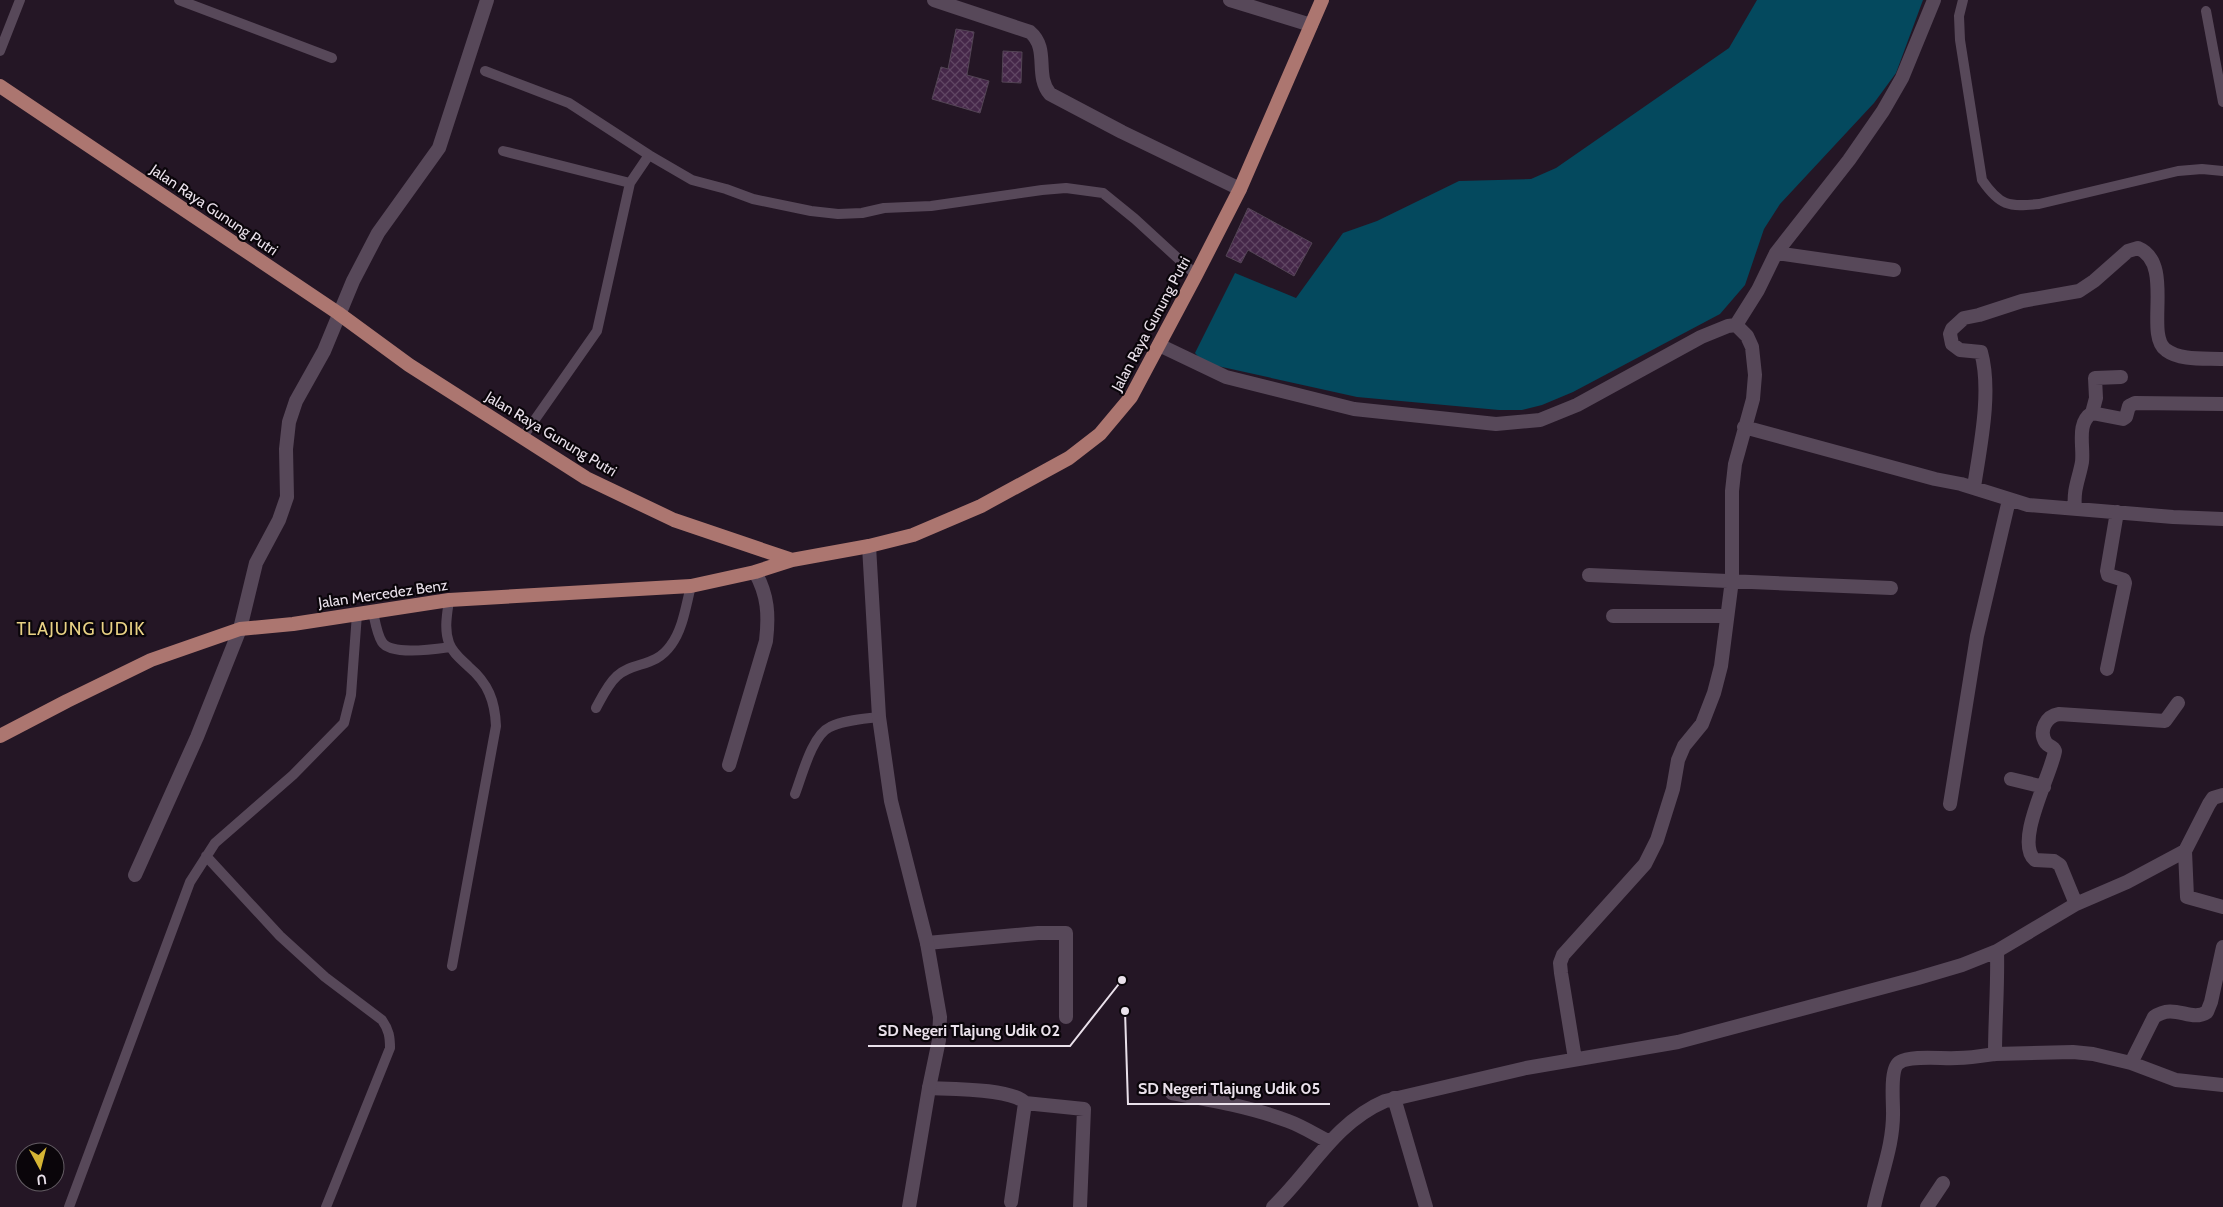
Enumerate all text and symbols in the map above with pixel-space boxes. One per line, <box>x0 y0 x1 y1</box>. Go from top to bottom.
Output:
street label: Jalan Raya Gunung Putri <box>146 160 281 259</box>
street label: Jalan Raya Gunung Putri <box>1107 254 1194 395</box>
street label: Jalan Raya Gunung Putri <box>481 387 620 480</box>
street label: Jalan Mercedez Benz <box>316 576 449 612</box>
district label: TLAJUNG UDIK <box>16 618 146 640</box>
callout: SD Negeri Tlajung Udik 02 <box>868 1015 1070 1046</box>
text: SD Negeri Tlajung Udik 02 <box>878 1021 1060 1040</box>
callout: SD Negeri Tlajung Udik 05 <box>1128 1073 1330 1104</box>
text: SD Negeri Tlajung Udik 05 <box>1138 1079 1320 1098</box>
north arrow <box>15 1142 65 1192</box>
text: U <box>35 1170 48 1189</box>

